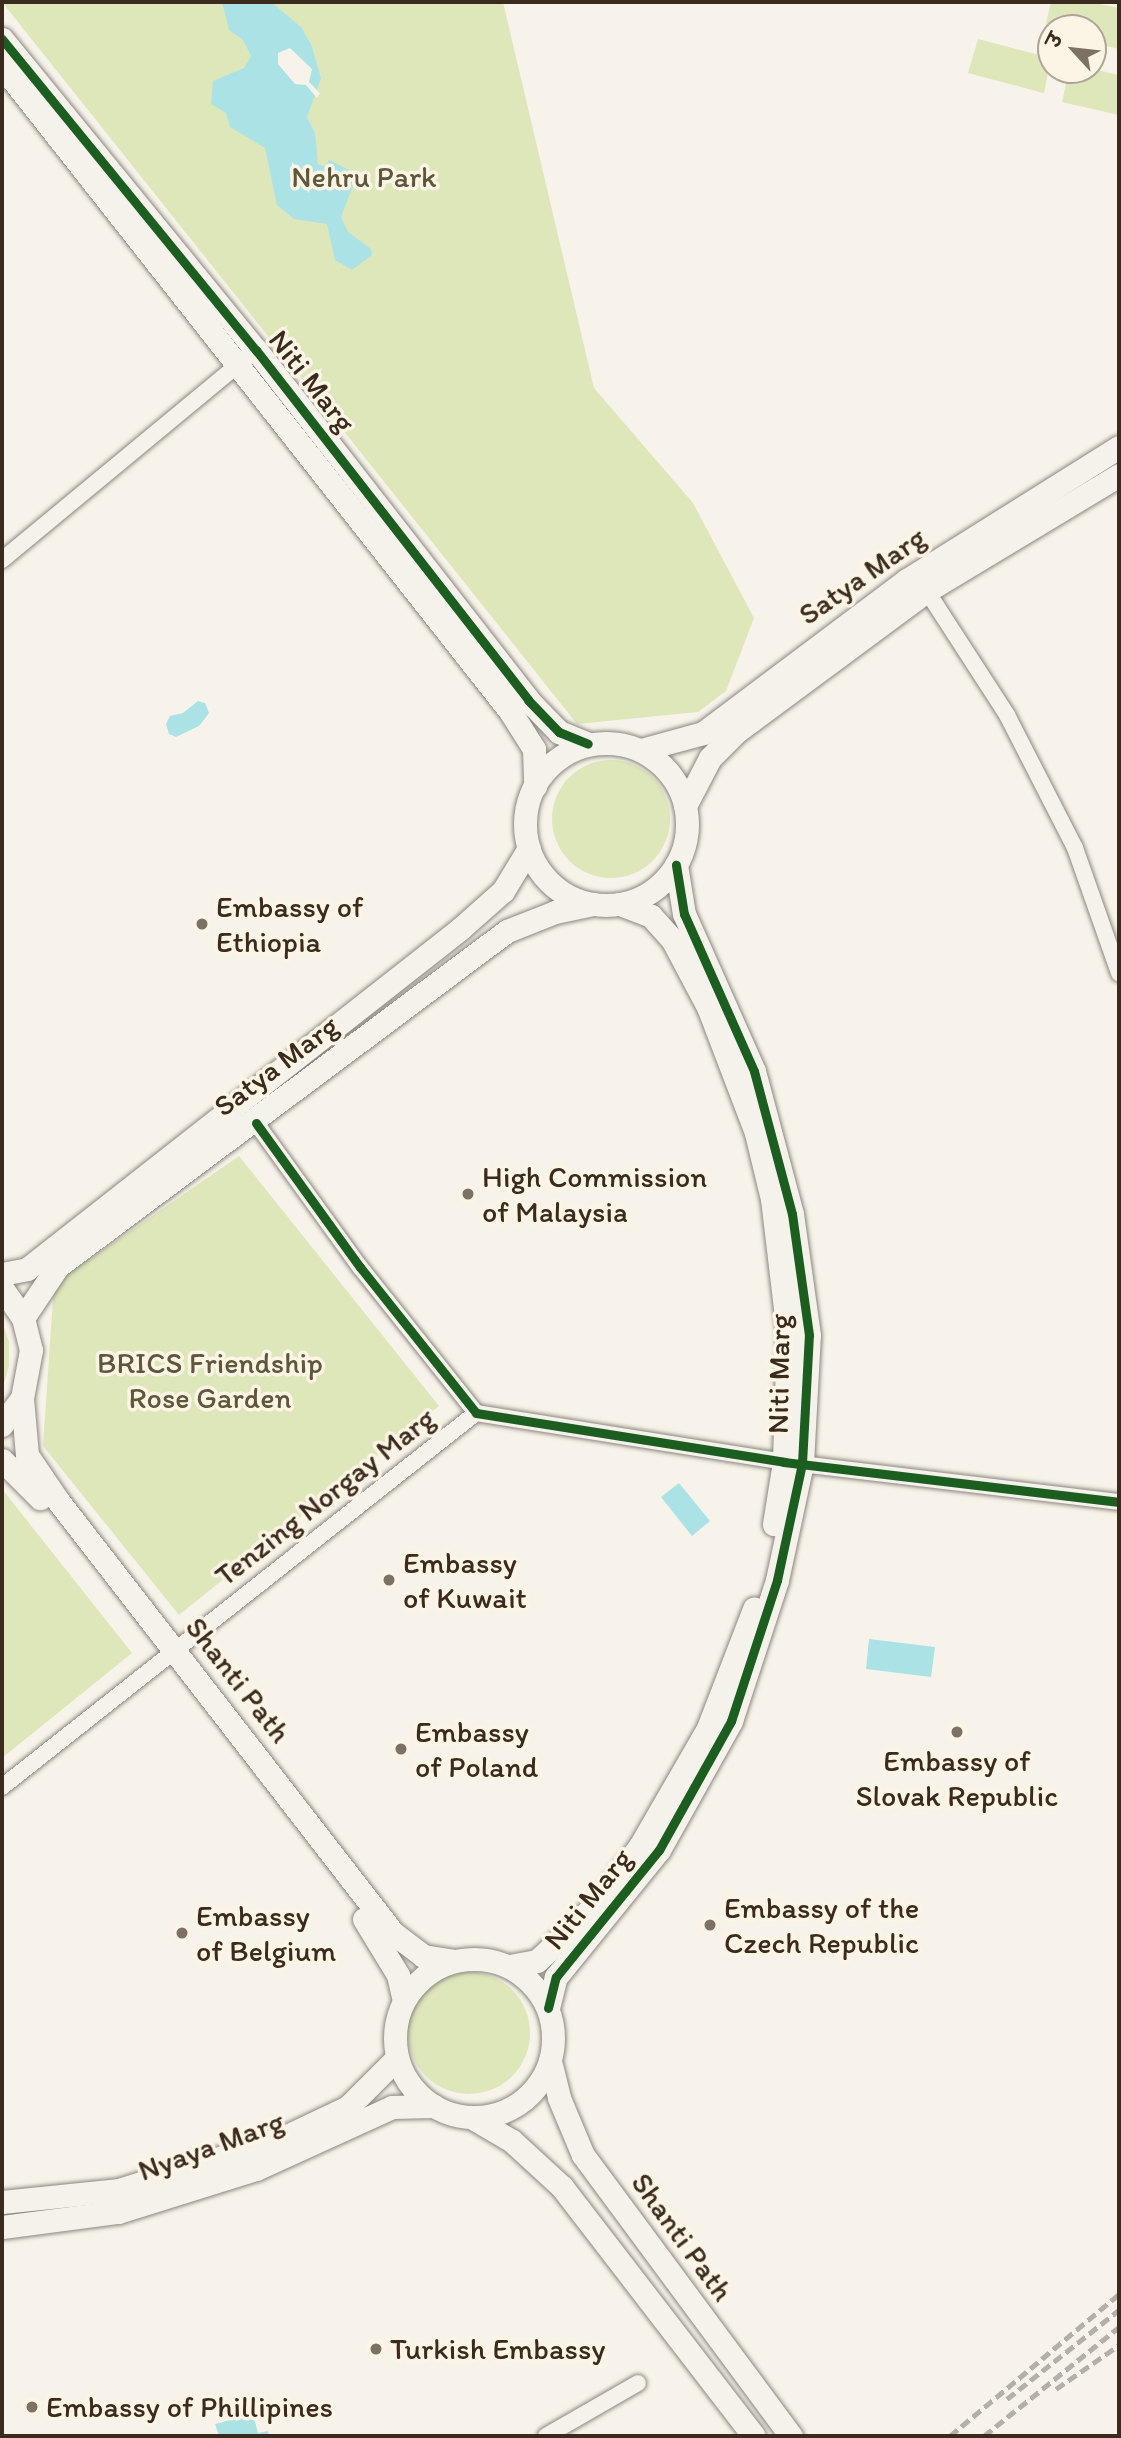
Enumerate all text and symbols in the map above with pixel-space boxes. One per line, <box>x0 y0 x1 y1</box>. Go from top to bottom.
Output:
north arrow <box>1037 14 1107 84</box>
text: उ <box>1042 29 1068 51</box>
park label: Nehru Park <box>292 159 436 195</box>
street label: Niti Marg <box>261 323 363 439</box>
street label: Satya Marg <box>792 520 932 632</box>
place label: Embassy of Ethiopia <box>216 889 363 960</box>
marker: Embassy of Ethiopia <box>194 916 210 932</box>
street label: Satya Marg <box>207 1008 345 1124</box>
place label: High Commission of Malaysia <box>482 1159 705 1230</box>
marker: High Commission of Malaysia <box>460 1186 476 1202</box>
street label: Niti Marg <box>760 1314 798 1434</box>
park label: BRICS Friendship Rose Garden <box>97 1345 323 1416</box>
street label: Tenzing Norgay Marg <box>207 1400 443 1594</box>
place label: Embassy of Kuwait <box>403 1545 526 1616</box>
marker: Embassy of Kuwait <box>381 1572 397 1588</box>
street label: Shanti Path <box>178 1610 298 1750</box>
place label: Embassy of Poland <box>415 1714 535 1784</box>
marker: Embassy of Slovak Republic <box>949 1724 965 1740</box>
marker: Embassy of Poland <box>393 1741 409 1757</box>
place label: Embassy of Slovak Republic <box>856 1743 1058 1814</box>
street label: Niti Marg <box>536 1841 640 1957</box>
place label: Embassy of the Czech Republic <box>724 1890 919 1960</box>
place label: Embassy of Belgium <box>196 1898 336 1968</box>
marker: Embassy of the Czech Republic <box>702 1917 718 1933</box>
marker: Embassy of Belgium <box>174 1925 190 1941</box>
street label: Nyaya Marg <box>134 2103 288 2189</box>
street label: Shanti Path <box>624 2166 740 2308</box>
place label: Turkish Embassy <box>390 2331 606 2367</box>
marker: Turkish Embassy <box>368 2341 384 2357</box>
place label: Embassy of Phillipines <box>46 2389 333 2425</box>
marker: Embassy of Phillipines <box>24 2399 40 2415</box>

